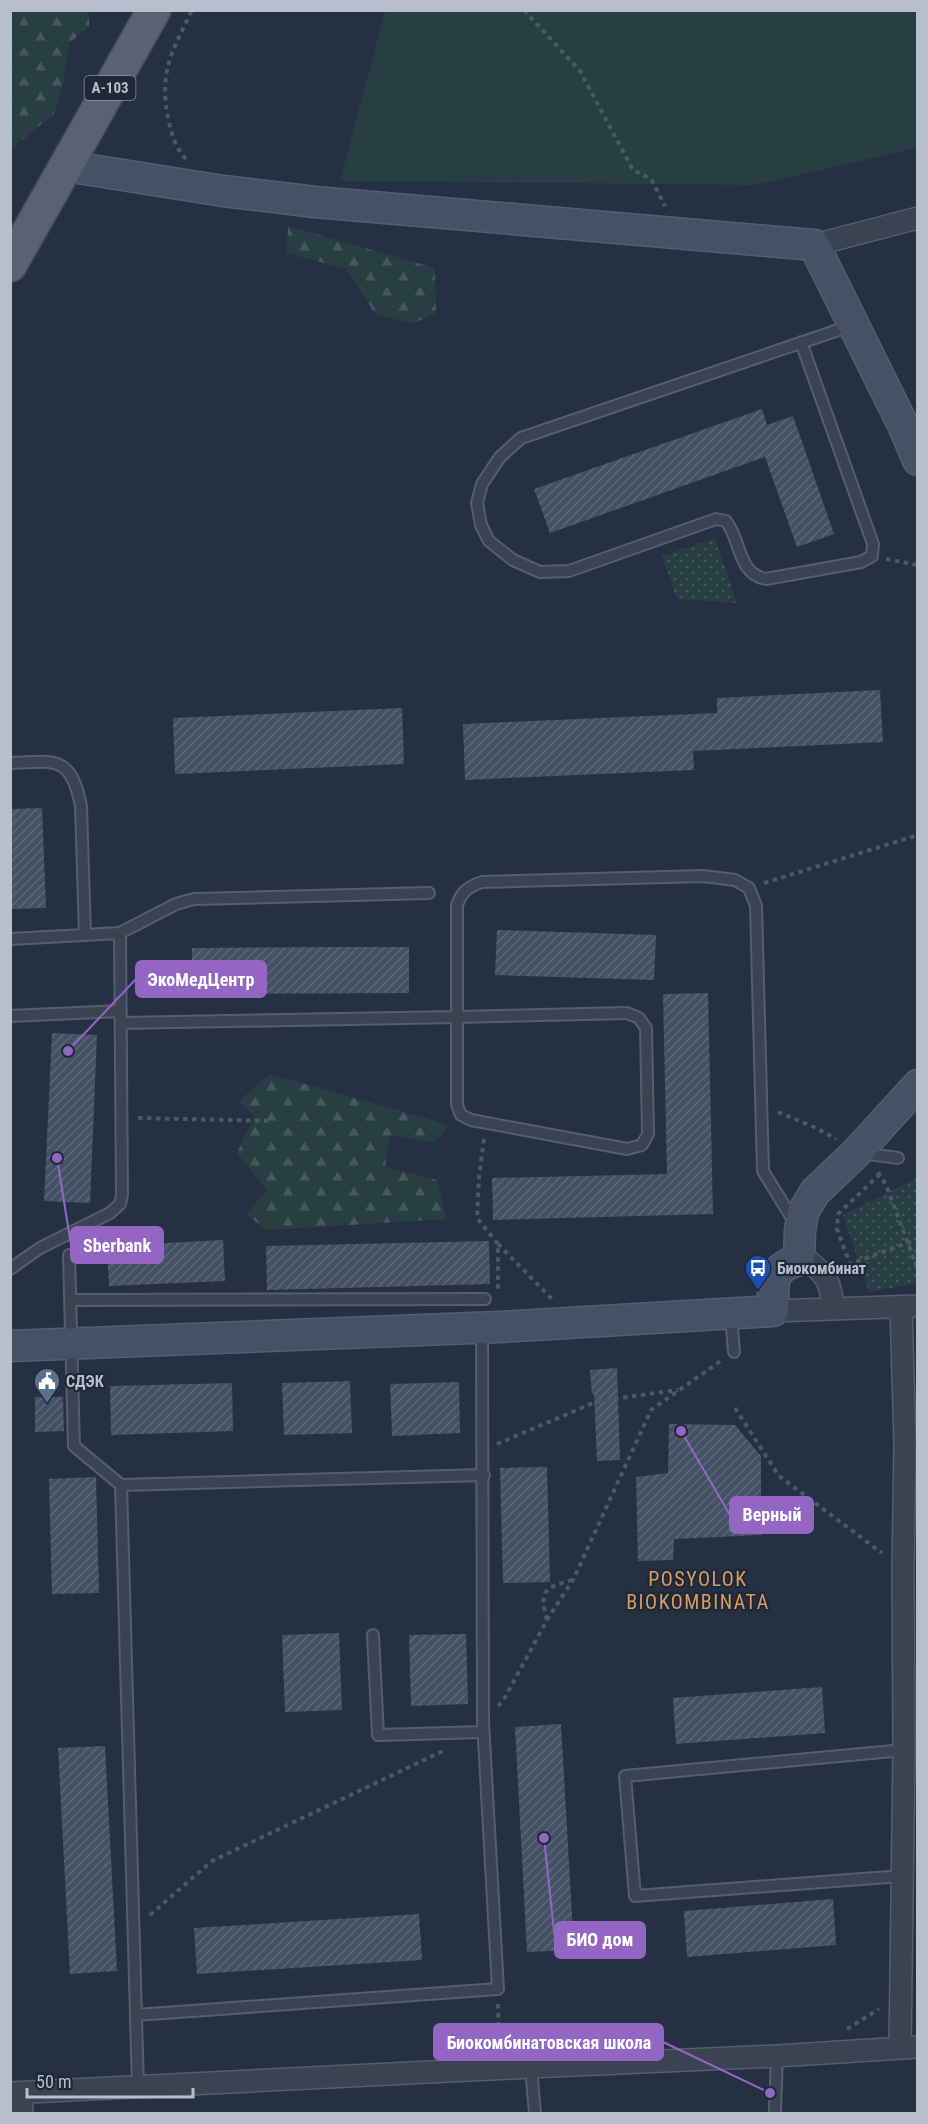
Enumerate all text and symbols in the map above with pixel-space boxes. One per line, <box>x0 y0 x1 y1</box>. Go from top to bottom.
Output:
road number: А-103 <box>84 76 136 100</box>
callout: ЭкоМедЦентр <box>136 961 266 997</box>
text: ЭкоМедЦентр <box>148 969 254 990</box>
callout: Sberbank <box>71 1227 163 1263</box>
text: Sberbank <box>83 1235 151 1256</box>
bus stop icon: Биокомбинат <box>743 1253 773 1291</box>
place label: Биокомбинат <box>777 1259 866 1278</box>
public building icon: СДЭК <box>32 1366 62 1404</box>
place label: СДЭК <box>66 1372 105 1391</box>
callout: Верный <box>730 1497 813 1533</box>
text: Верный <box>743 1504 801 1525</box>
district label: POSYOLOK BIOKOMBINATA <box>626 1567 770 1614</box>
callout: БИО дом <box>555 1922 645 1958</box>
text: БИО дом <box>567 1929 633 1950</box>
callout: Биокомбинатовская школа <box>434 2024 663 2060</box>
text: Биокомбинатовская школа <box>447 2032 651 2053</box>
scale bar <box>27 2061 194 2099</box>
text: 50 m <box>36 2071 71 2092</box>

